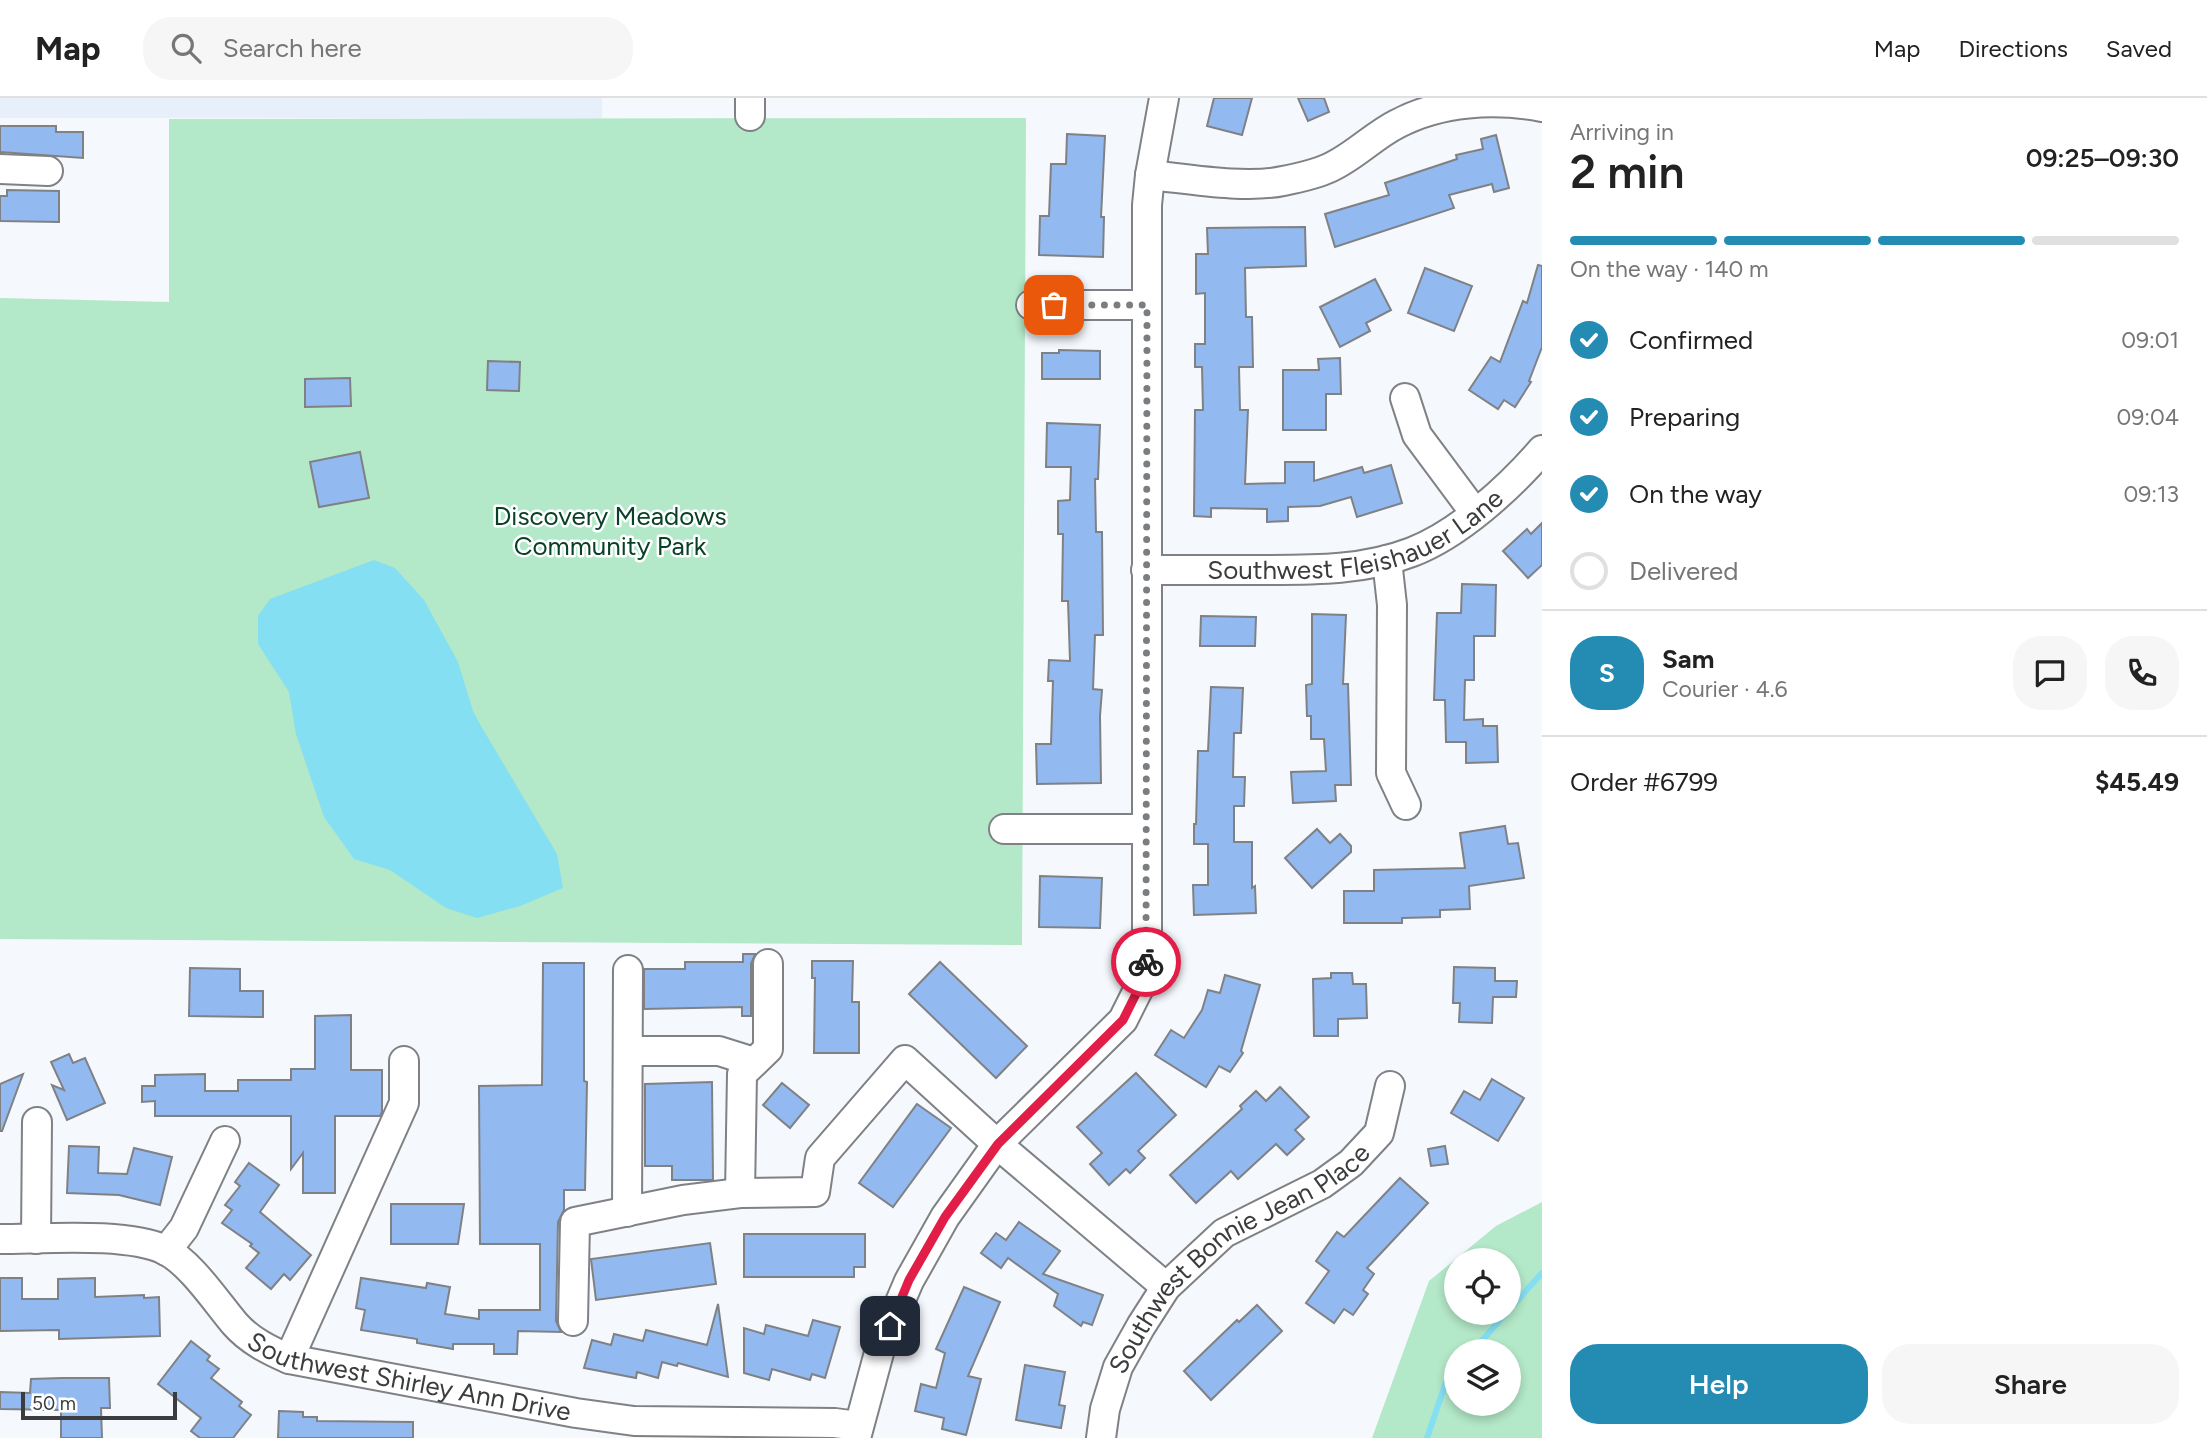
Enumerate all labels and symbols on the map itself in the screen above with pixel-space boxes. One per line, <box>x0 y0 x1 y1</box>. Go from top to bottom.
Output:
pin <box>1024 275 1084 335</box>
street label: Southwest Fleishauer Lane <box>1207 482 1509 586</box>
park label: Discovery Meadows Community Park <box>493 500 727 562</box>
courier <box>1111 927 1181 997</box>
street label: Southwest Bonnie Jean Place <box>1102 1137 1377 1379</box>
pin <box>860 1296 920 1356</box>
street label: Southwest Shirley Ann Drive <box>241 1325 574 1428</box>
scale bar <box>21 1389 177 1421</box>

